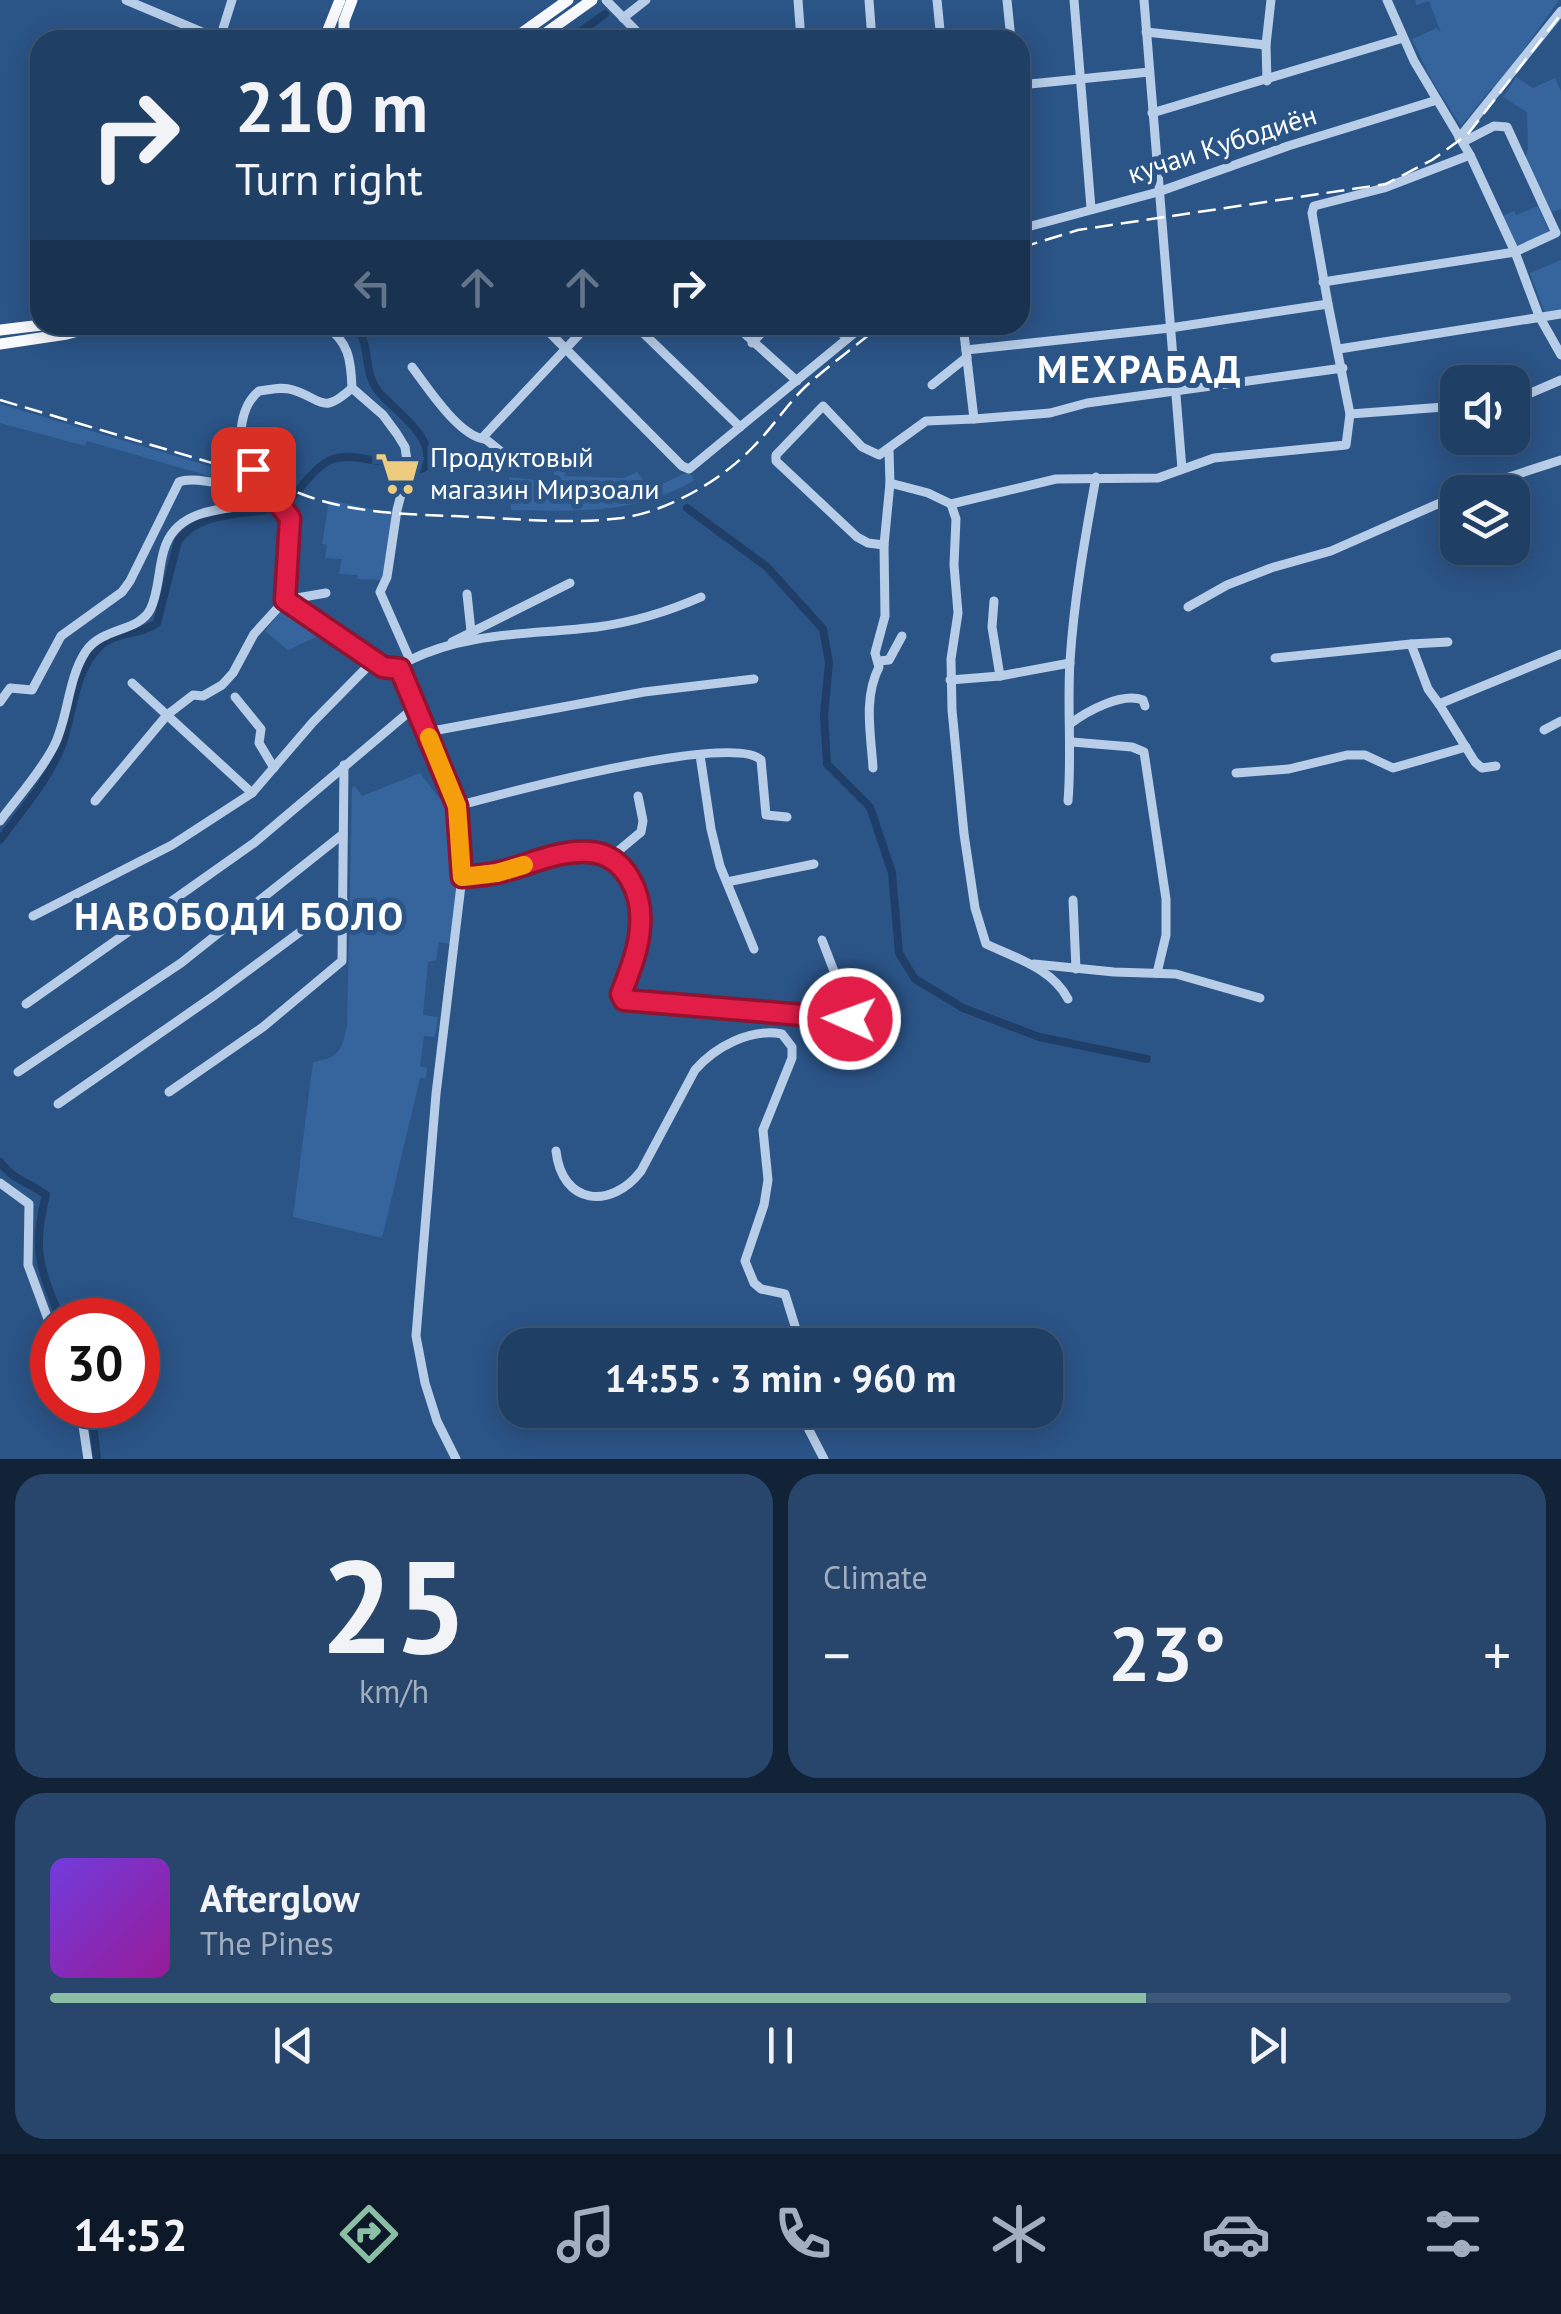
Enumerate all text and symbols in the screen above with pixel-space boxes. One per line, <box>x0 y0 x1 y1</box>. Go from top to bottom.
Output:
text: 210 m <box>235 61 428 151</box>
icon: right <box>70 70 200 200</box>
street label: кучаи Кубодиён <box>1123 96 1321 191</box>
text: Turn right <box>235 149 423 207</box>
icon: left <box>345 260 400 315</box>
icon: ahead <box>450 260 505 315</box>
icon: ahead <box>555 260 610 315</box>
icon: right <box>660 260 715 315</box>
district label: МЕХРАБАД <box>1037 344 1243 393</box>
map controls <box>1440 365 1530 565</box>
button: sound <box>1440 365 1530 455</box>
pin <box>211 427 296 512</box>
place label: Продуктовый магазин Мирзоали <box>430 438 660 507</box>
icon: arrive <box>226 442 281 497</box>
supermarket icon: Продуктовый магазин Мирзоали <box>373 449 421 497</box>
button: layers <box>1440 475 1530 565</box>
district label: НАВОБОДИ БОЛО <box>74 891 406 940</box>
position arrow <box>798 967 902 1071</box>
speed limit sign: 30 <box>30 1298 160 1428</box>
text: 14:55 · 3 min · 960 m <box>605 1353 956 1402</box>
text: 25 <box>320 1521 468 1689</box>
text: Climate <box>823 1556 928 1598</box>
text: 23° <box>1108 1605 1226 1702</box>
text: − <box>823 1619 851 1690</box>
text: + <box>1483 1619 1511 1690</box>
text: km/h <box>359 1670 429 1712</box>
text: Afterglow <box>200 1873 360 1922</box>
text: The Pines <box>200 1922 334 1964</box>
icon: previous <box>266 2018 321 2073</box>
icon: pause <box>753 2018 808 2073</box>
icon: next <box>1240 2018 1295 2073</box>
icon: directions <box>334 2199 404 2269</box>
icon: music <box>551 2199 621 2269</box>
icon: phone <box>768 2199 838 2269</box>
icon: climate <box>984 2199 1054 2269</box>
icon: car <box>1201 2199 1271 2269</box>
icon: filters <box>1418 2199 1488 2269</box>
text: 14:52 <box>73 2205 188 2263</box>

